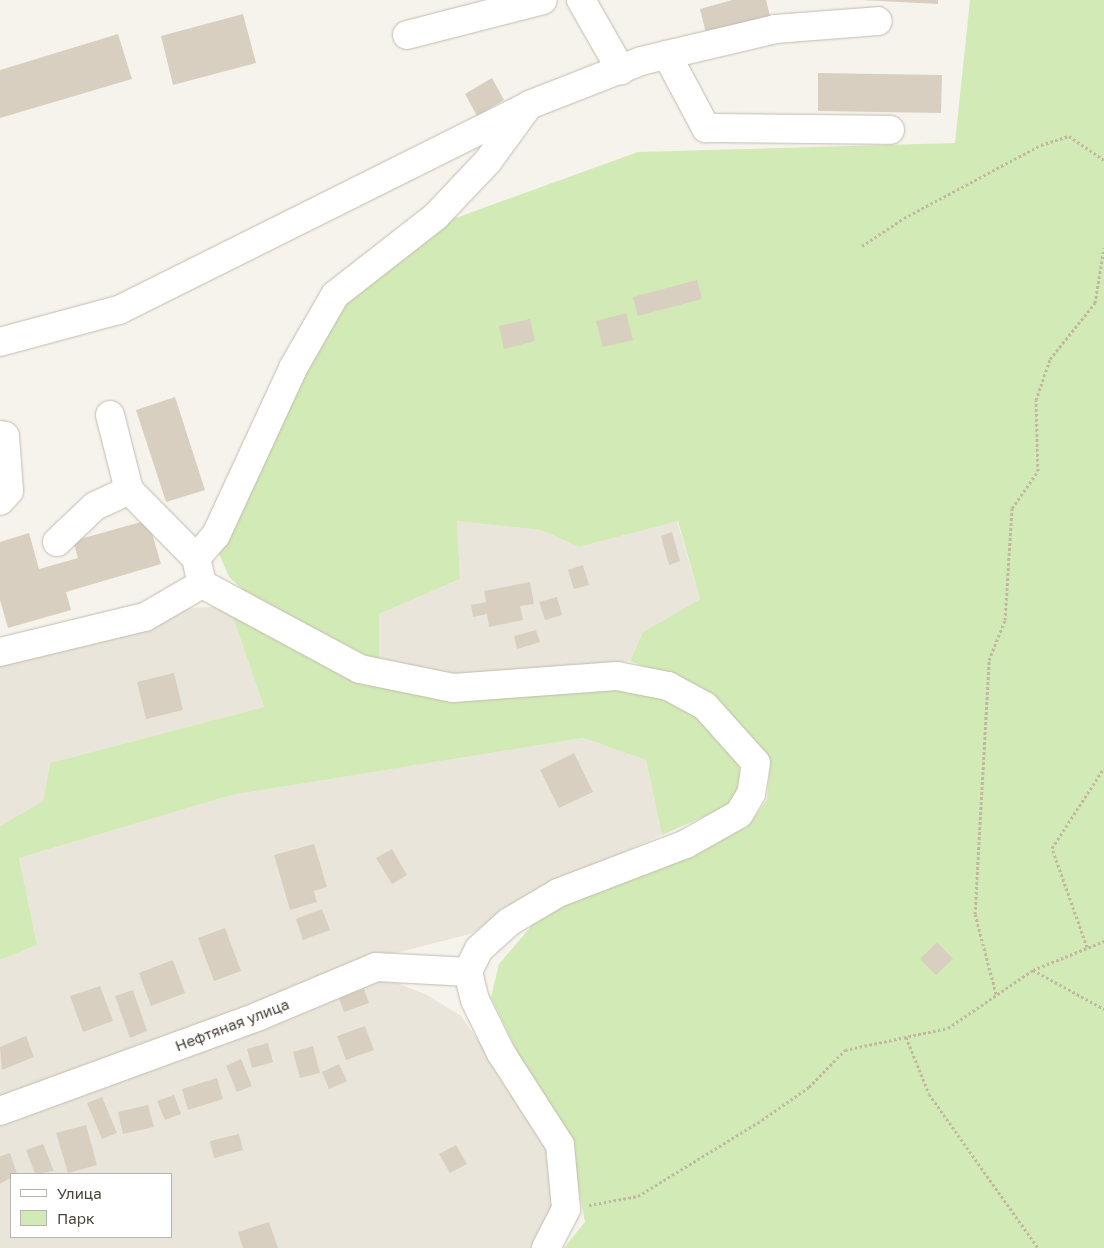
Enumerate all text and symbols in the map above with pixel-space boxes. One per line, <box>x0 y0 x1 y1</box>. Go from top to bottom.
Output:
street label: Нефтяная улица <box>172 995 292 1055</box>
legend <box>10 1173 172 1238</box>
text: Улица <box>57 1184 102 1202</box>
text: Парк <box>57 1209 95 1227</box>

